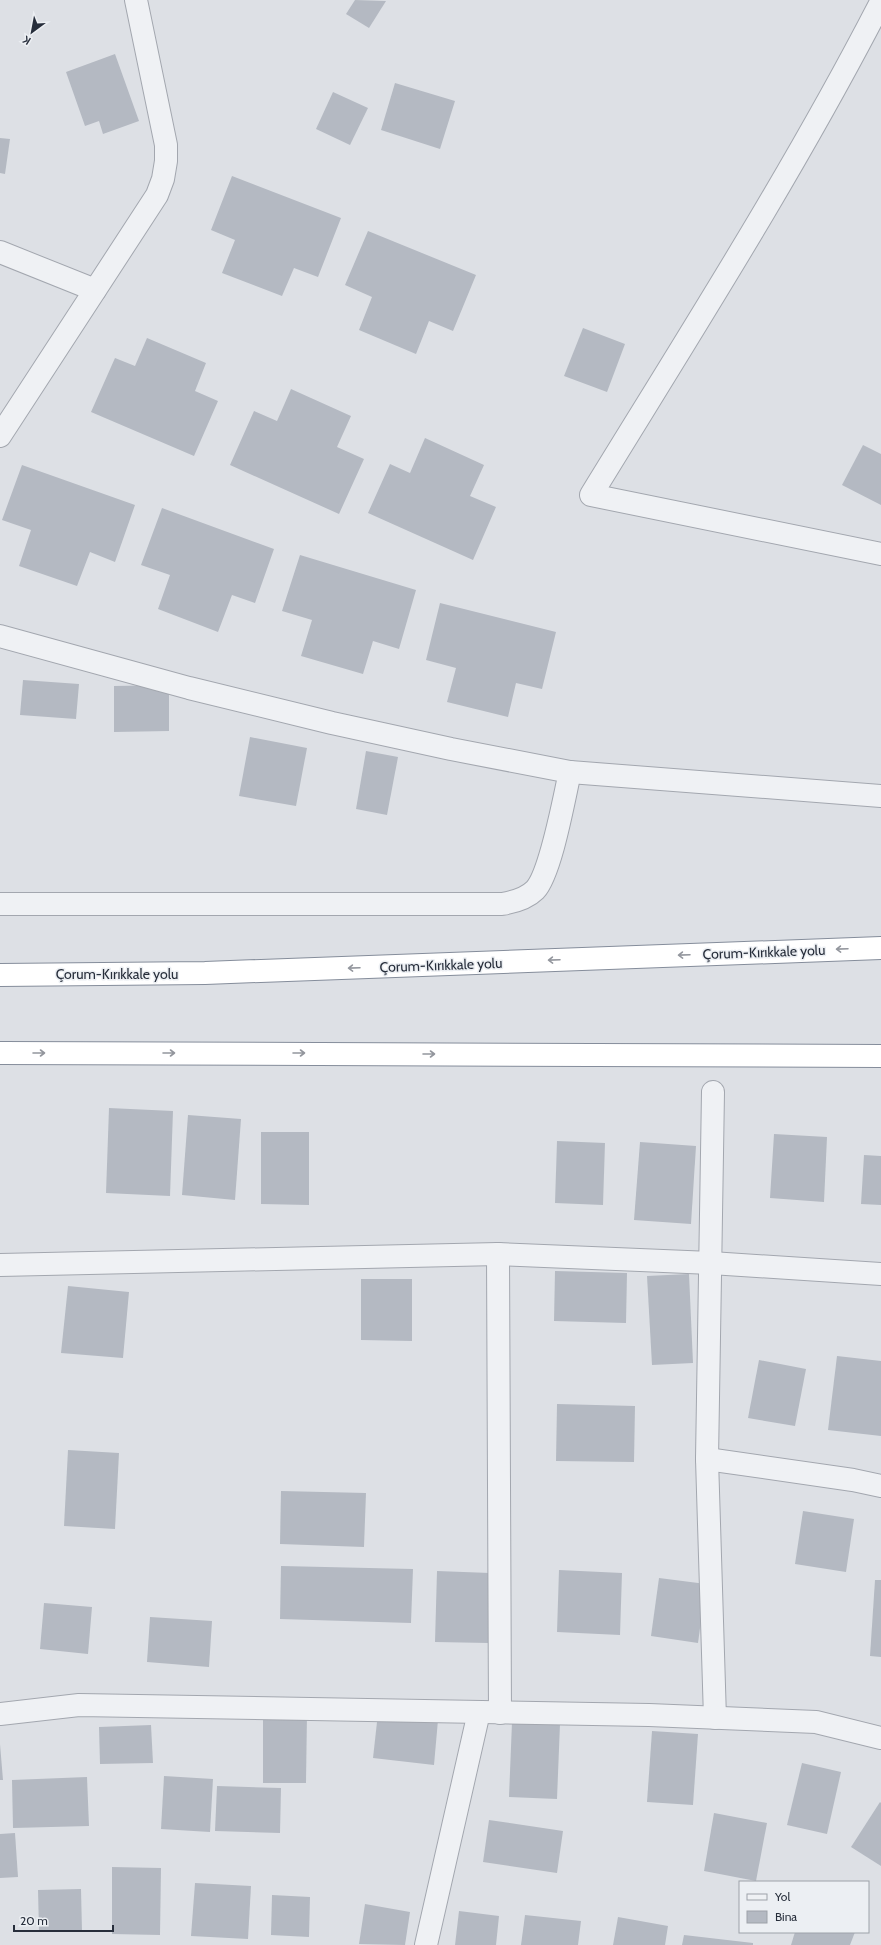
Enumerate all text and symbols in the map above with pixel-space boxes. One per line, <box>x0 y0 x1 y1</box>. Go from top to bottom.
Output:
north arrow <box>12 12 52 52</box>
text: K <box>20 33 33 48</box>
street label: Çorum-Kırıkkale yolu <box>702 941 826 963</box>
one-way arrow <box>836 946 849 953</box>
one-way arrow <box>678 952 691 959</box>
street label: Çorum-Kırıkkale yolu <box>379 954 503 976</box>
one-way arrow <box>548 957 561 964</box>
one-way arrow <box>348 964 361 971</box>
street label: Çorum-Kırıkkale yolu <box>56 965 178 983</box>
one-way arrow <box>32 1049 45 1057</box>
one-way arrow <box>162 1049 175 1057</box>
one-way arrow <box>292 1049 305 1057</box>
one-way arrow <box>422 1050 435 1058</box>
legend <box>739 1881 869 1933</box>
text: Yol <box>774 1889 790 1904</box>
scale bar <box>14 1907 113 1933</box>
text: Bina <box>775 1909 797 1924</box>
text: 20 m <box>20 1913 48 1928</box>

